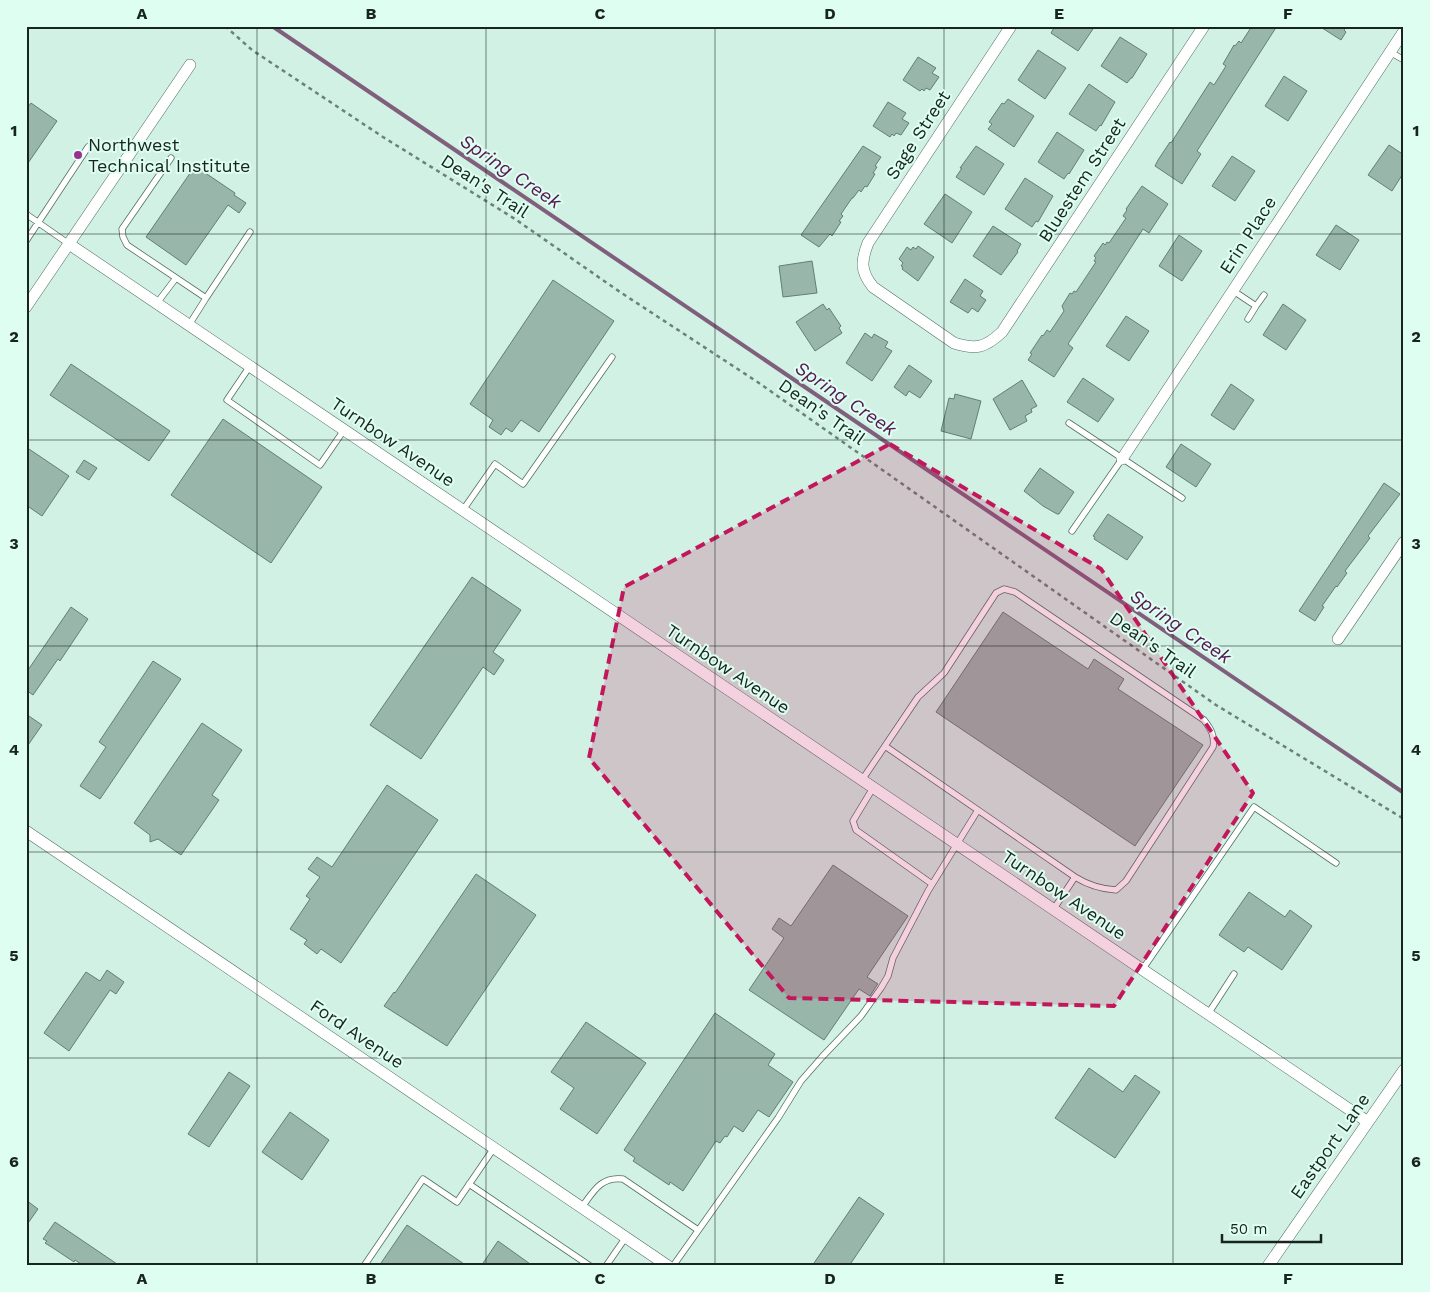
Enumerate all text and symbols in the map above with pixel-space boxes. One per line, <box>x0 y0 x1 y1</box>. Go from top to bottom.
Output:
text: A <box>137 4 148 23</box>
text: B <box>366 4 377 23</box>
text: C <box>595 4 606 23</box>
text: D <box>824 4 836 23</box>
text: E <box>1054 4 1064 23</box>
text: F <box>1283 4 1293 23</box>
street label: Sage Street <box>881 86 954 183</box>
street label: Bluestem Street <box>1034 113 1130 246</box>
text: 1 <box>11 121 17 140</box>
text: 1 <box>1413 121 1419 140</box>
water label: Spring Creek <box>456 129 566 214</box>
place label: Northwest Technical Institute <box>88 134 251 176</box>
marker: Northwest Technical Institute <box>72 149 84 161</box>
street label: Dean's Trail <box>437 149 534 222</box>
street label: Erin Place <box>1215 192 1280 277</box>
text: 2 <box>9 327 19 346</box>
text: 2 <box>1411 327 1421 346</box>
water label: Spring Creek <box>791 356 901 441</box>
street label: Dean's Trail <box>775 374 870 449</box>
street label: Turnbow Avenue <box>327 392 459 491</box>
text: 3 <box>9 534 19 553</box>
text: 3 <box>1411 534 1421 553</box>
water label: Spring Creek <box>1126 584 1236 669</box>
street label: Dean's Trail <box>1106 607 1201 682</box>
street label: Turnbow Avenue <box>662 619 794 718</box>
text: 4 <box>9 740 19 759</box>
text: 4 <box>1411 740 1421 759</box>
street label: Turnbow Avenue <box>998 845 1130 944</box>
text: 5 <box>9 946 19 965</box>
text: 5 <box>1411 946 1421 965</box>
street label: Ford Avenue <box>307 995 408 1073</box>
street label: Eastport Lane <box>1285 1089 1374 1202</box>
text: 6 <box>9 1152 19 1171</box>
text: 6 <box>1411 1152 1421 1171</box>
scale bar <box>1222 1212 1321 1244</box>
text: 50 m <box>1230 1220 1267 1238</box>
text: A <box>137 1269 148 1288</box>
text: B <box>366 1269 377 1288</box>
text: C <box>595 1269 606 1288</box>
text: D <box>824 1269 836 1288</box>
text: E <box>1054 1269 1064 1288</box>
text: F <box>1283 1269 1293 1288</box>

